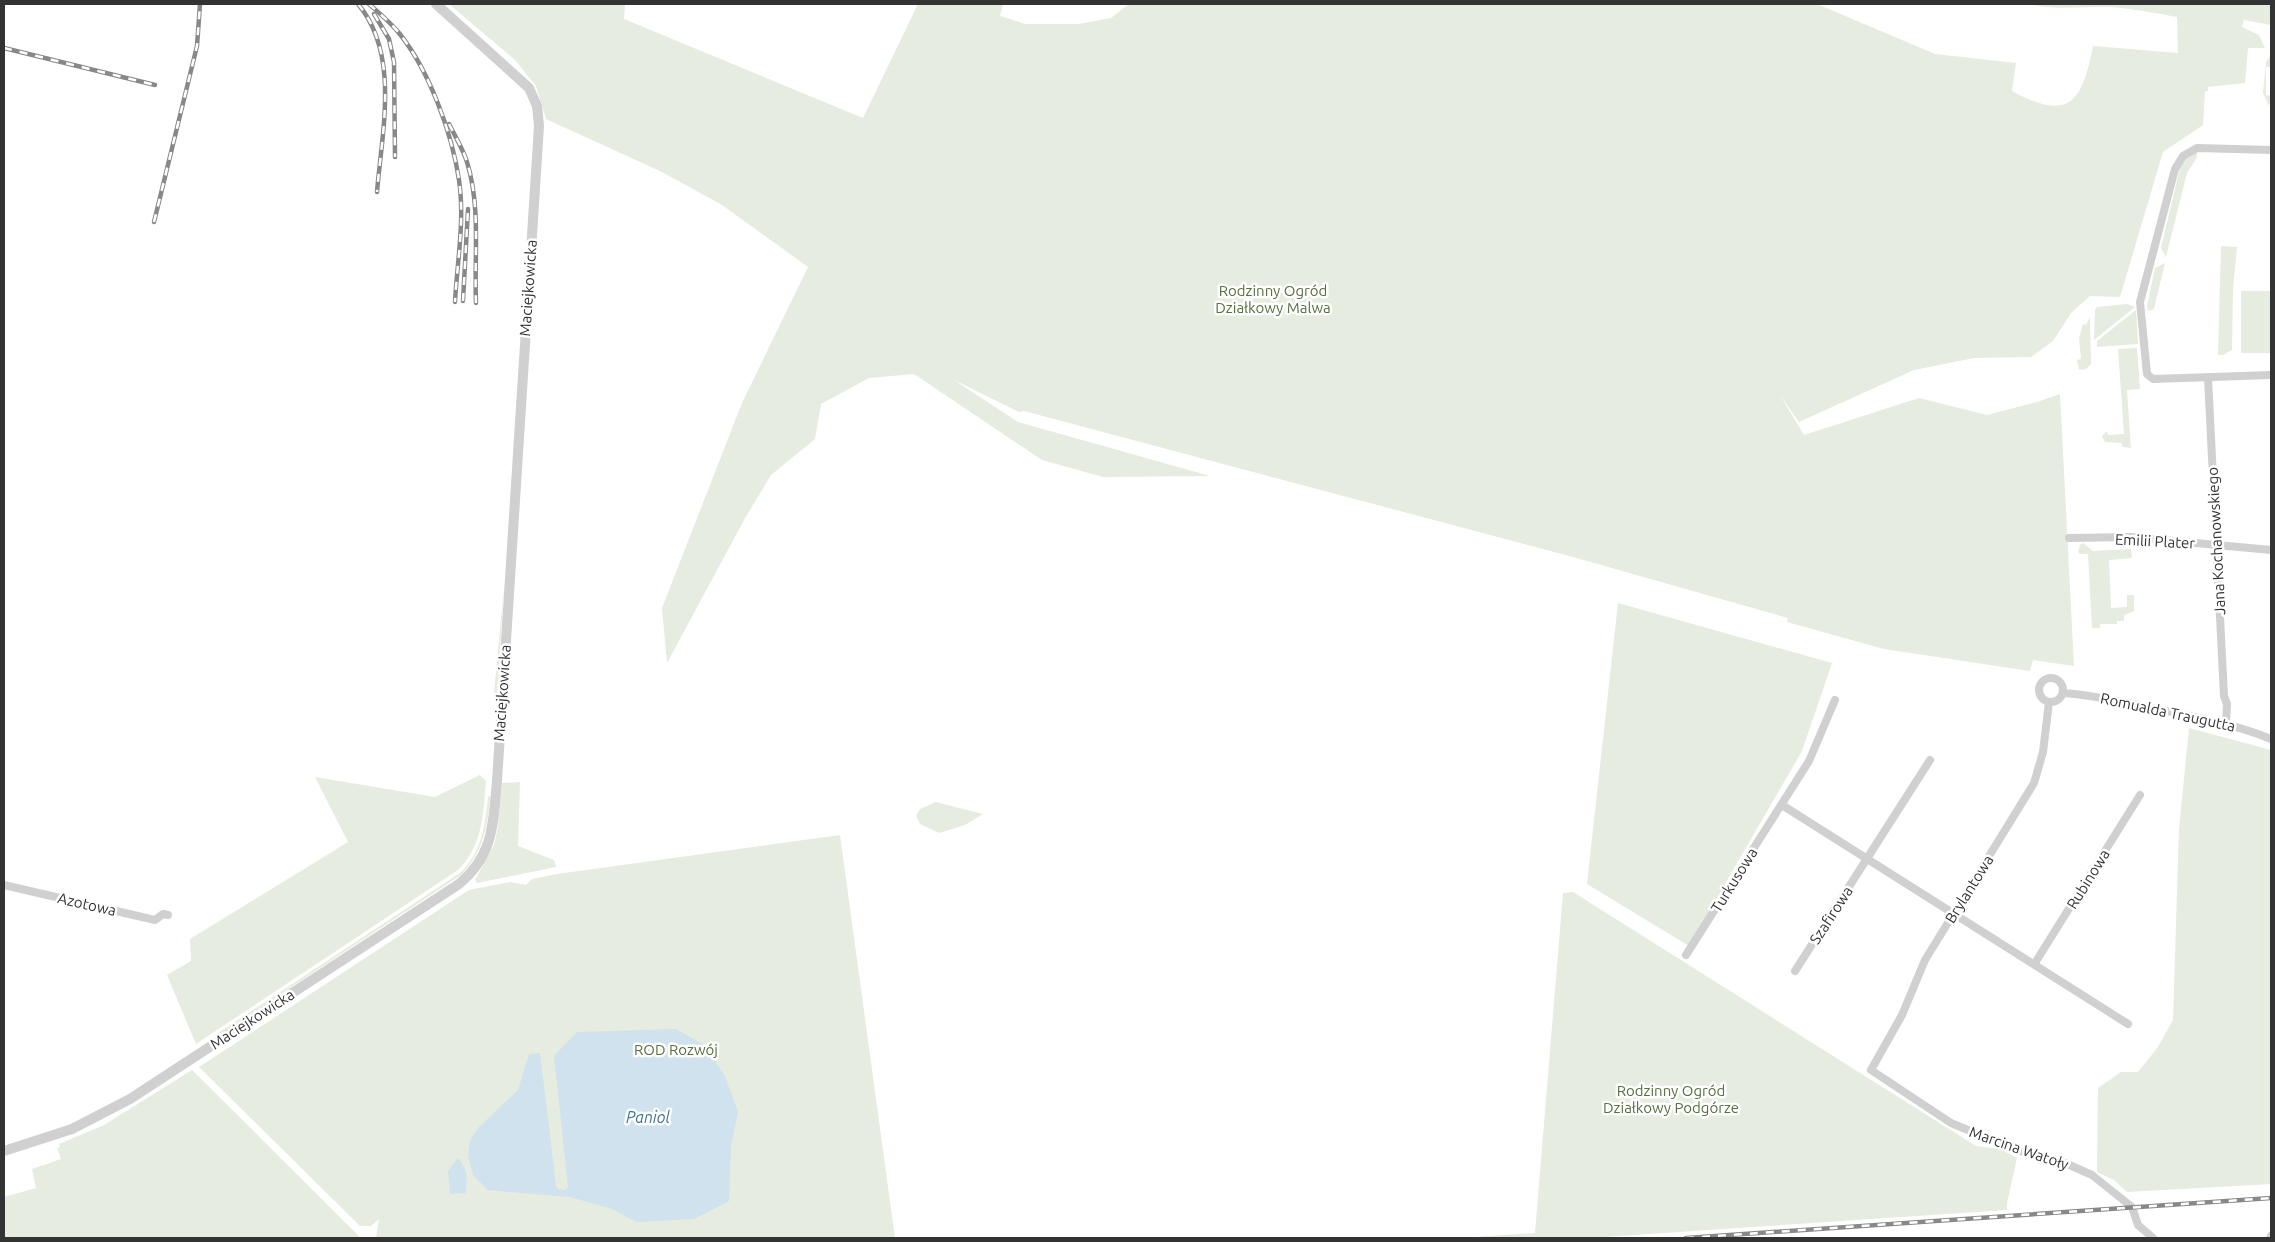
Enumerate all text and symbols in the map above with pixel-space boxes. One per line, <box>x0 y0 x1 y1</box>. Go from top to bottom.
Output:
street label: Maciejkowicka <box>516 239 540 337</box>
park label: Rodzinny Ogród Działkowy Malwa <box>1215 282 1331 316</box>
street label: Jana Kochanowskiego <box>2204 467 2228 615</box>
street label: Emilii Plater <box>2115 530 2196 552</box>
street label: Maciejkowicka <box>490 644 514 742</box>
street label: Romualda Traugutta <box>2099 689 2237 735</box>
street label: Turkusowa <box>1707 845 1761 915</box>
street label: Rubinowa <box>2063 846 2113 912</box>
street label: Brylantowa <box>1941 852 1997 926</box>
street label: Szafirowa <box>1806 883 1856 947</box>
street label: Azotowa <box>56 889 118 919</box>
street label: Maciejkowicka <box>207 985 297 1053</box>
park label: ROD Rozwój <box>634 1041 718 1058</box>
park label: Rodzinny Ogród Działkowy Podgórze <box>1603 1082 1739 1116</box>
water label: Paniol <box>626 1108 671 1126</box>
street label: Marcina Watoły <box>1967 1123 2071 1173</box>

